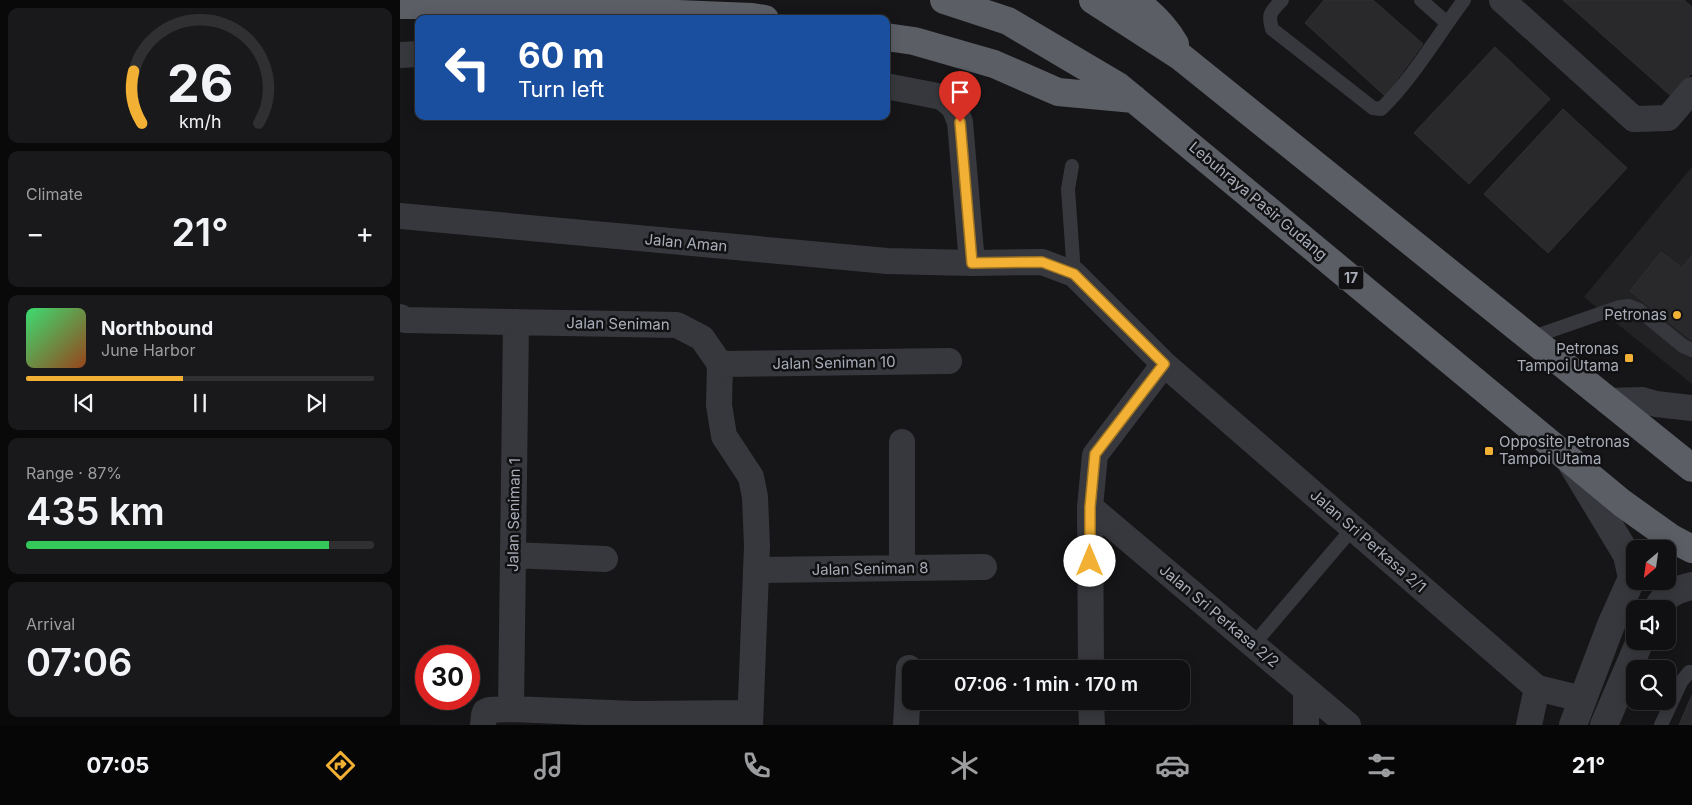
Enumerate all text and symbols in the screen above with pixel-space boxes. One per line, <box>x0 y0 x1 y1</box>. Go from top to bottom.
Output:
text: 60 m <box>518 34 605 76</box>
icon: left <box>435 35 500 100</box>
text: 26 <box>167 52 233 115</box>
pin <box>939 71 981 122</box>
text: Turn left <box>518 76 604 102</box>
icon: arrive <box>946 78 974 106</box>
text: km/h <box>179 111 221 132</box>
street label: Lebuhraya Pasir Gudang <box>1186 137 1331 264</box>
text: Climate <box>26 184 83 204</box>
text: 21° <box>171 209 229 255</box>
text: − <box>26 216 45 250</box>
text: + <box>355 216 374 250</box>
street label: Jalan Aman <box>644 229 728 256</box>
road number: 17 <box>1338 266 1364 290</box>
place label: Petronas <box>1604 305 1667 324</box>
marker: Petronas <box>1671 309 1683 321</box>
street label: Jalan Seniman <box>566 313 670 334</box>
text: Northbound <box>101 317 213 340</box>
place label: Petronas Tampoi Utama <box>1517 339 1619 375</box>
text: June Harbor <box>101 340 195 360</box>
street label: Jalan Seniman 10 <box>772 352 896 373</box>
marker: Petronas Tampoi Utama <box>1623 352 1635 364</box>
icon: previous <box>70 389 98 417</box>
icon: pause <box>186 389 214 417</box>
icon: next <box>302 389 330 417</box>
place label: Opposite Petronas Tampoi Utama <box>1499 432 1630 468</box>
marker: Opposite Petronas Tampoi Utama <box>1483 445 1495 457</box>
street label: Jalan Seniman 1 <box>503 458 524 572</box>
text: Range · 87% <box>26 463 122 483</box>
street label: Jalan Sri Perkasa 2/1 <box>1306 485 1430 596</box>
text: 435 km <box>26 488 165 534</box>
position arrow <box>1063 534 1115 586</box>
north arrow <box>1626 540 1676 590</box>
map controls <box>1626 540 1676 710</box>
street label: Jalan Seniman 8 <box>811 558 929 579</box>
street label: Jalan Sri Perkasa 2/2 <box>1156 560 1283 671</box>
button: sound <box>1626 600 1676 650</box>
text: Arrival <box>26 614 75 634</box>
text: 07:06 <box>26 639 132 685</box>
speed limit sign: 30 <box>415 645 480 710</box>
button: search <box>1626 660 1676 710</box>
text: 07:06 · 1 min · 170 m <box>954 673 1138 696</box>
icon: directions <box>323 748 358 783</box>
icon: music <box>531 748 566 783</box>
icon: phone <box>739 748 774 783</box>
icon: climate <box>947 748 982 783</box>
icon: car <box>1155 748 1190 783</box>
icon: filters <box>1364 748 1399 783</box>
text: 07:05 <box>87 752 149 778</box>
text: 21° <box>1572 752 1605 778</box>

